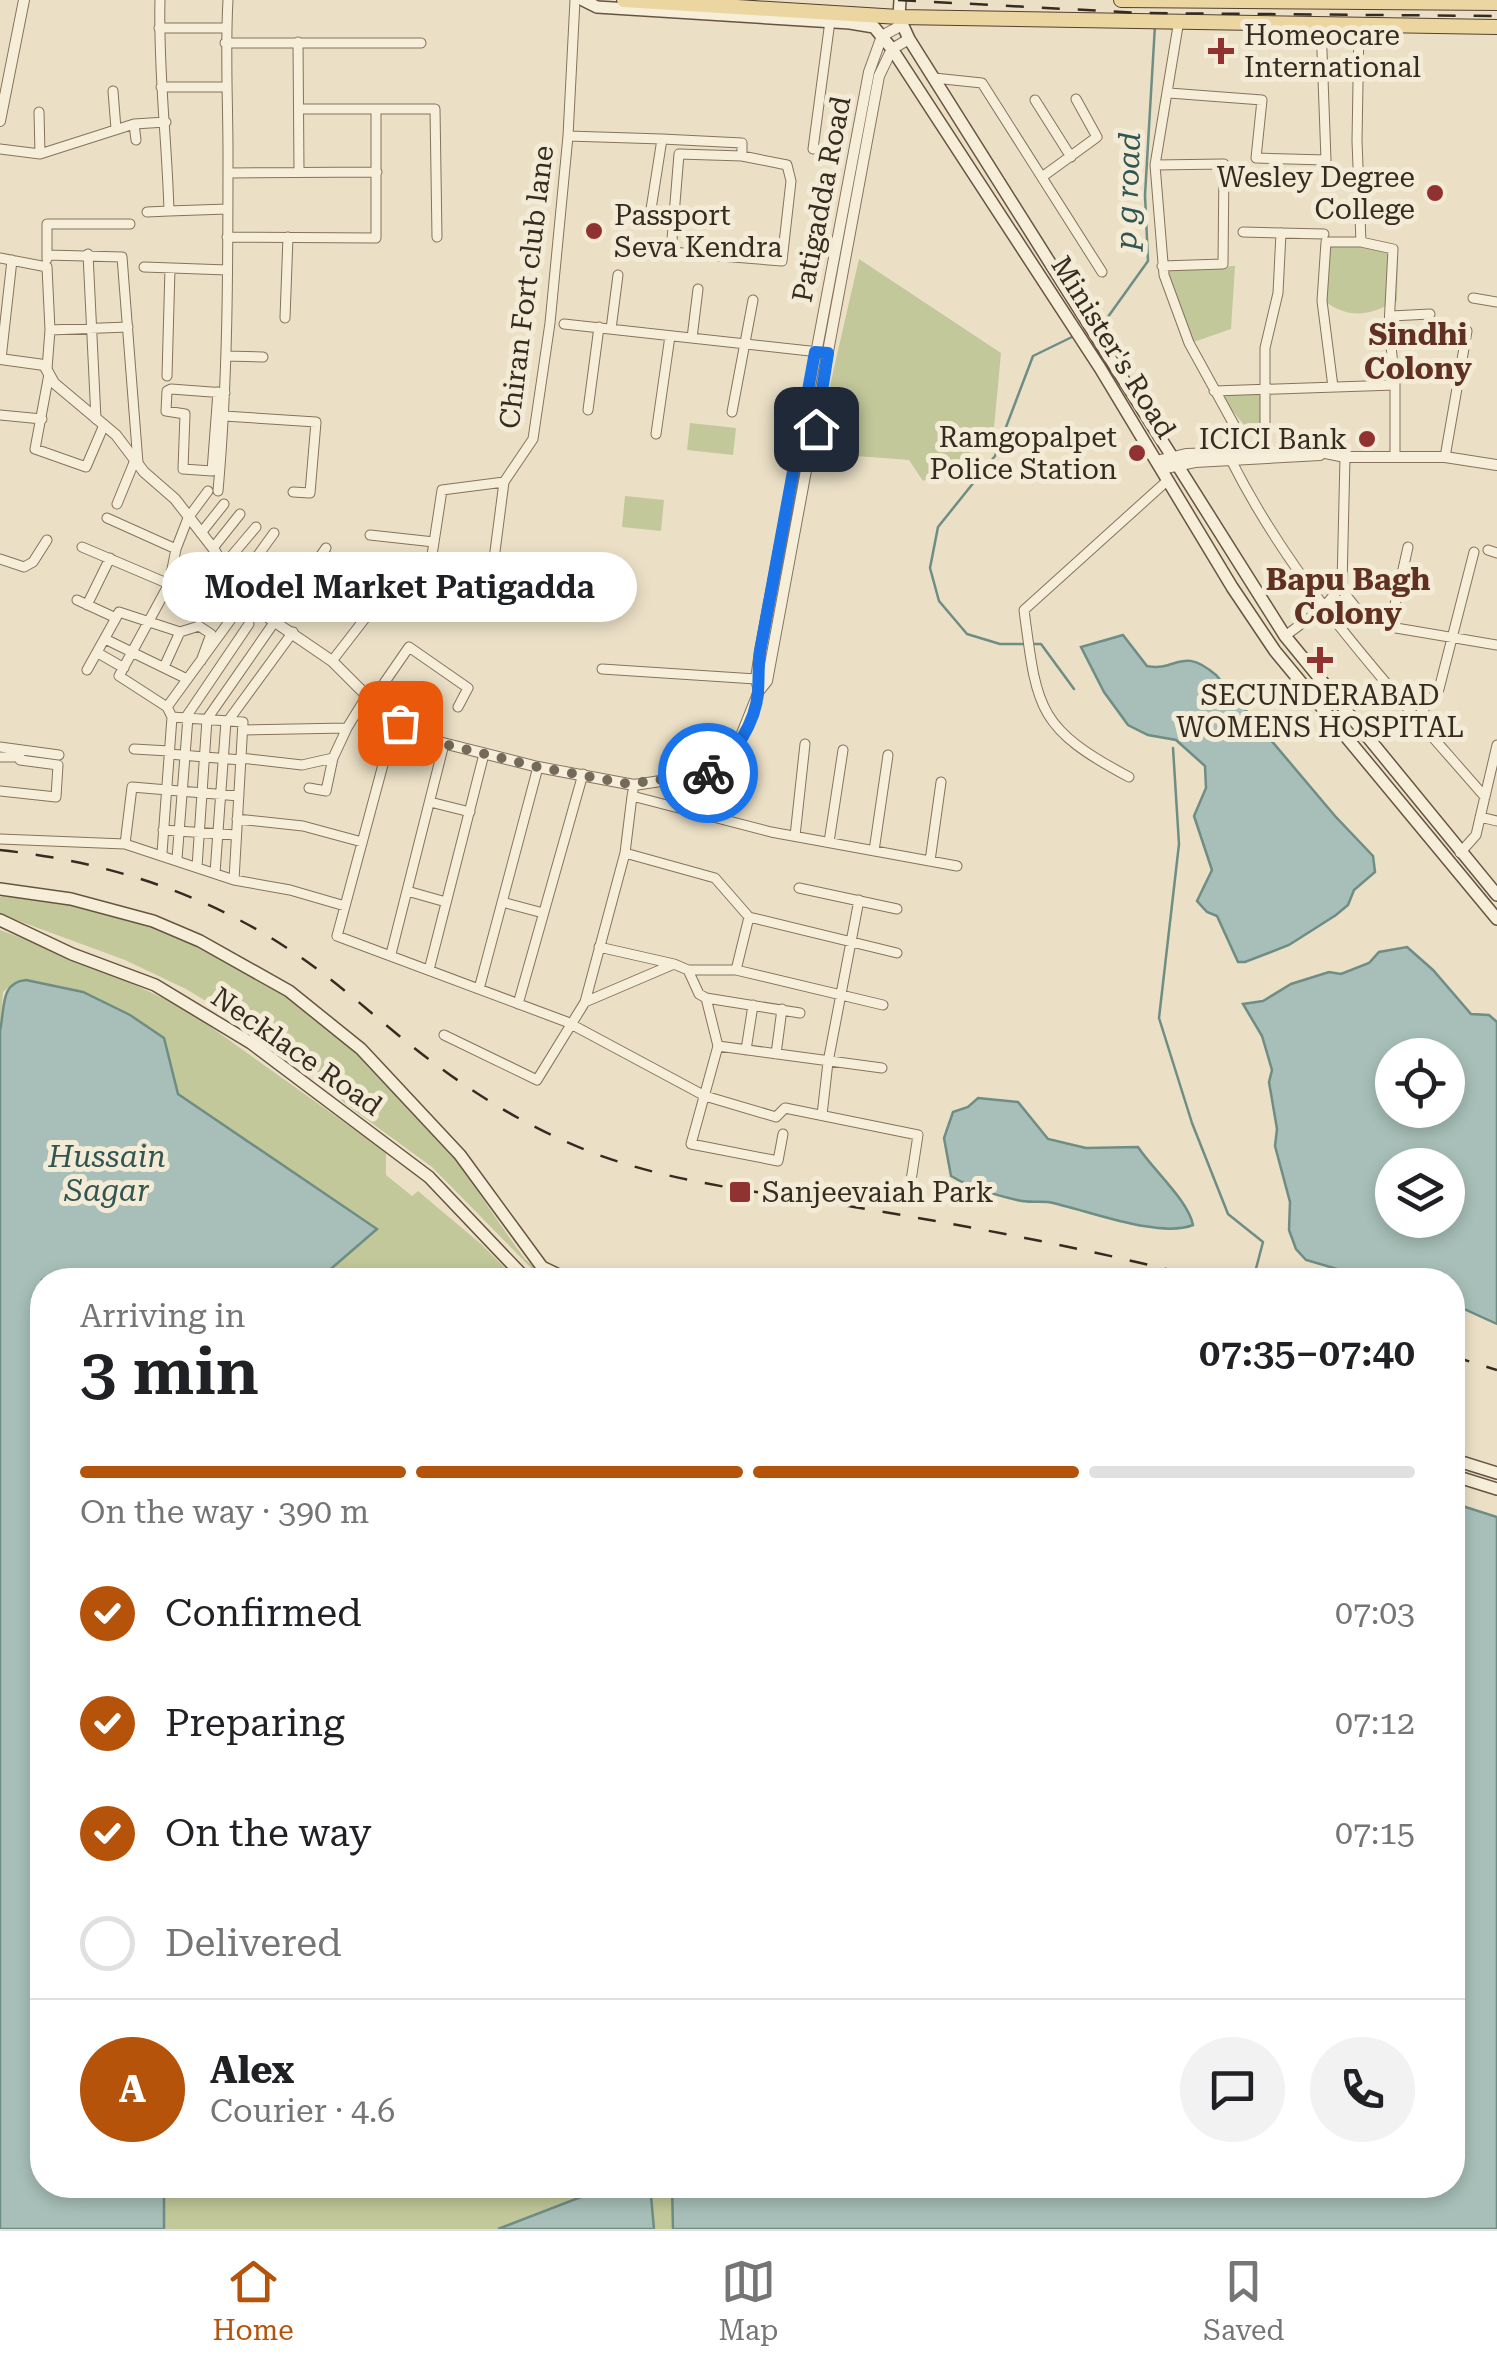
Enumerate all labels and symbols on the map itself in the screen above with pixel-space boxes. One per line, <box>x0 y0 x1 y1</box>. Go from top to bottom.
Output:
place label: Homeocare International <box>1244 19 1421 84</box>
marker: Homeocare International <box>1208 38 1234 64</box>
street label: Patigadda Road <box>785 93 858 305</box>
water label: p g road <box>1108 132 1147 252</box>
street label: Chiran Fort club lane <box>493 144 560 431</box>
place label: Wesley Degree College <box>1217 161 1415 226</box>
marker: Wesley Degree College <box>1424 182 1446 204</box>
place label: Passport Seva Kendra <box>614 199 782 264</box>
marker: Passport Seva Kendra <box>583 220 605 242</box>
street label: Minister's Road <box>1044 250 1183 444</box>
district label: Sindhi Colony <box>1364 317 1472 386</box>
pin <box>774 387 859 472</box>
place label: Ramgopalpet Police Station <box>930 421 1117 486</box>
place label: ICICI Bank <box>1199 423 1347 456</box>
marker: ICICI Bank <box>1356 428 1378 450</box>
marker: Ramgopalpet Police Station <box>1126 442 1148 464</box>
callout: Model Market Patigadda <box>162 553 638 623</box>
district label: Bapu Bagh Colony <box>1266 562 1430 631</box>
marker: SECUNDERABAD WOMENS HOSPITAL <box>1307 647 1333 673</box>
place label: SECUNDERABAD WOMENS HOSPITAL <box>1176 679 1464 744</box>
pin <box>358 681 443 766</box>
courier <box>658 723 758 823</box>
street label: Necklace Road <box>205 980 388 1123</box>
water label: Hussain Sagar <box>47 1139 166 1208</box>
place label: Sanjeevaiah Park <box>762 1176 994 1209</box>
marker: Sanjeevaiah Park <box>727 1179 753 1205</box>

